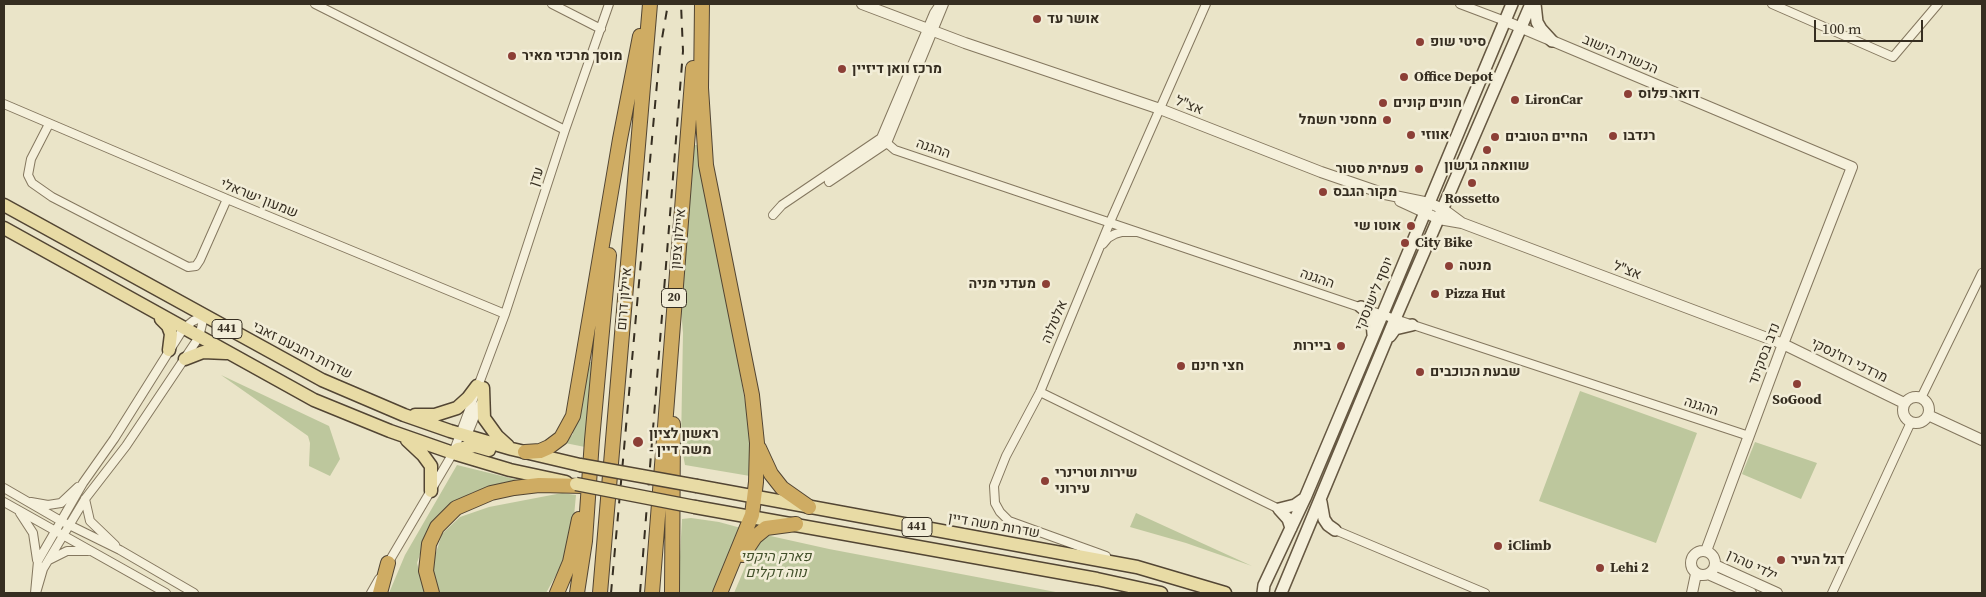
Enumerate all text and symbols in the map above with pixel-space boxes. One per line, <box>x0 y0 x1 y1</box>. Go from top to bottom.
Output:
scale bar <box>1816 10 1925 42</box>
place label: אושר עד <box>1047 11 1099 27</box>
marker: אושר עד <box>1031 13 1043 25</box>
text: 100 m <box>1822 18 1862 39</box>
street label: הכשרת הישוב <box>1580 31 1660 79</box>
place label: סיטי שופ <box>1430 34 1486 50</box>
marker: סיטי שופ <box>1414 36 1426 48</box>
place label: מוסך מרכזי מאיר <box>522 48 622 64</box>
marker: מוסך מרכזי מאיר <box>506 50 518 62</box>
place label: מרכז וואן דיזיין <box>852 61 942 77</box>
marker: מרכז וואן דיזיין <box>836 63 848 75</box>
place label: Office Depot <box>1414 69 1493 85</box>
marker: Office Depot <box>1398 71 1410 83</box>
place label: דואר פלוס <box>1638 86 1700 102</box>
marker: דואר פלוס <box>1622 88 1634 100</box>
place label: LironCar <box>1525 92 1583 108</box>
street label: אצ"ל <box>1172 93 1206 119</box>
marker: LironCar <box>1509 94 1521 106</box>
place label: חונים קונים <box>1393 95 1462 111</box>
marker: חונים קונים <box>1377 97 1389 109</box>
place label: מחסני חשמל <box>1299 112 1377 128</box>
marker: מחסני חשמל <box>1381 114 1393 126</box>
place label: אווזי <box>1421 127 1449 143</box>
place label: רנדבו <box>1623 128 1655 144</box>
marker: אווזי <box>1405 129 1417 141</box>
place label: החיים הטובים <box>1505 129 1588 145</box>
marker: רנדבו <box>1607 130 1619 142</box>
marker: החיים הטובים <box>1489 131 1501 143</box>
street label: ההגנה <box>914 135 952 163</box>
marker: שוואמה גרשון <box>1481 144 1493 156</box>
place label: שוואמה גרשון <box>1444 158 1530 174</box>
place label: פעמית סטור <box>1336 161 1409 177</box>
marker: פעמית סטור <box>1413 163 1425 175</box>
street label: עדן <box>526 165 548 189</box>
street label: שמעון ישראלי <box>218 176 300 222</box>
marker: Rossetto <box>1466 177 1478 189</box>
place label: מקור הגבס <box>1333 184 1397 200</box>
marker: מקור הגבס <box>1317 186 1329 198</box>
place label: Rossetto <box>1444 191 1500 207</box>
street label: איילון צפון <box>668 208 690 270</box>
place label: אוטו שי <box>1354 218 1401 234</box>
marker: אוטו שי <box>1405 220 1417 232</box>
place label: City Bike <box>1415 235 1473 251</box>
marker: City Bike <box>1399 237 1411 249</box>
street label: יוסף לישנסקי <box>1352 255 1398 333</box>
place label: מנטה <box>1459 258 1491 274</box>
street label: אצ"ל <box>1611 258 1643 284</box>
marker: מנטה <box>1443 260 1455 272</box>
street label: ההגנה <box>1298 265 1336 293</box>
street label: איילון דרום <box>614 267 636 331</box>
place label: מעדני מניה <box>969 276 1036 292</box>
marker: מעדני מניה <box>1040 278 1052 290</box>
place label: Pizza Hut <box>1445 286 1505 302</box>
road number: 20 <box>662 288 686 308</box>
marker: Pizza Hut <box>1429 288 1441 300</box>
street label: אלטלנה <box>1038 298 1072 346</box>
street label: שדרות רחבעם זאבי <box>249 319 355 383</box>
road number: 441 <box>212 320 242 338</box>
street label: נדב בסקינד <box>1746 321 1784 387</box>
street label: מרדכי רוז'נסקי <box>1808 335 1890 387</box>
place label: ביירות <box>1293 338 1331 354</box>
marker: ביירות <box>1335 340 1347 352</box>
place label: חצי חינם <box>1191 358 1244 374</box>
marker: חצי חינם <box>1175 360 1187 372</box>
place label: שבעת הכוכבים <box>1430 364 1520 380</box>
marker: שבעת הכוכבים <box>1414 366 1426 378</box>
marker: SoGood <box>1791 378 1803 390</box>
place label: SoGood <box>1772 392 1822 408</box>
street label: ההגנה <box>1682 394 1720 420</box>
place label: ראשון לציון - משה דיין <box>649 426 719 458</box>
marker: ראשון לציון - משה דיין <box>631 435 645 449</box>
place label: שירות וטרינרי עירוני <box>1055 465 1138 498</box>
marker: שירות וטרינרי עירוני <box>1039 475 1051 487</box>
street label: שדרות משה דיין <box>947 510 1041 542</box>
road number: 441 <box>902 518 932 536</box>
place label: iClimb <box>1508 538 1551 554</box>
marker: iClimb <box>1492 540 1504 552</box>
street label: ילדי טהרן <box>1724 547 1780 585</box>
park label: פארק היקפי נווה דקלים <box>741 549 811 582</box>
place label: דגל העיר <box>1791 552 1845 568</box>
marker: דגל העיר <box>1775 554 1787 566</box>
place label: Lehi 2 <box>1610 560 1649 576</box>
marker: Lehi 2 <box>1594 562 1606 574</box>

